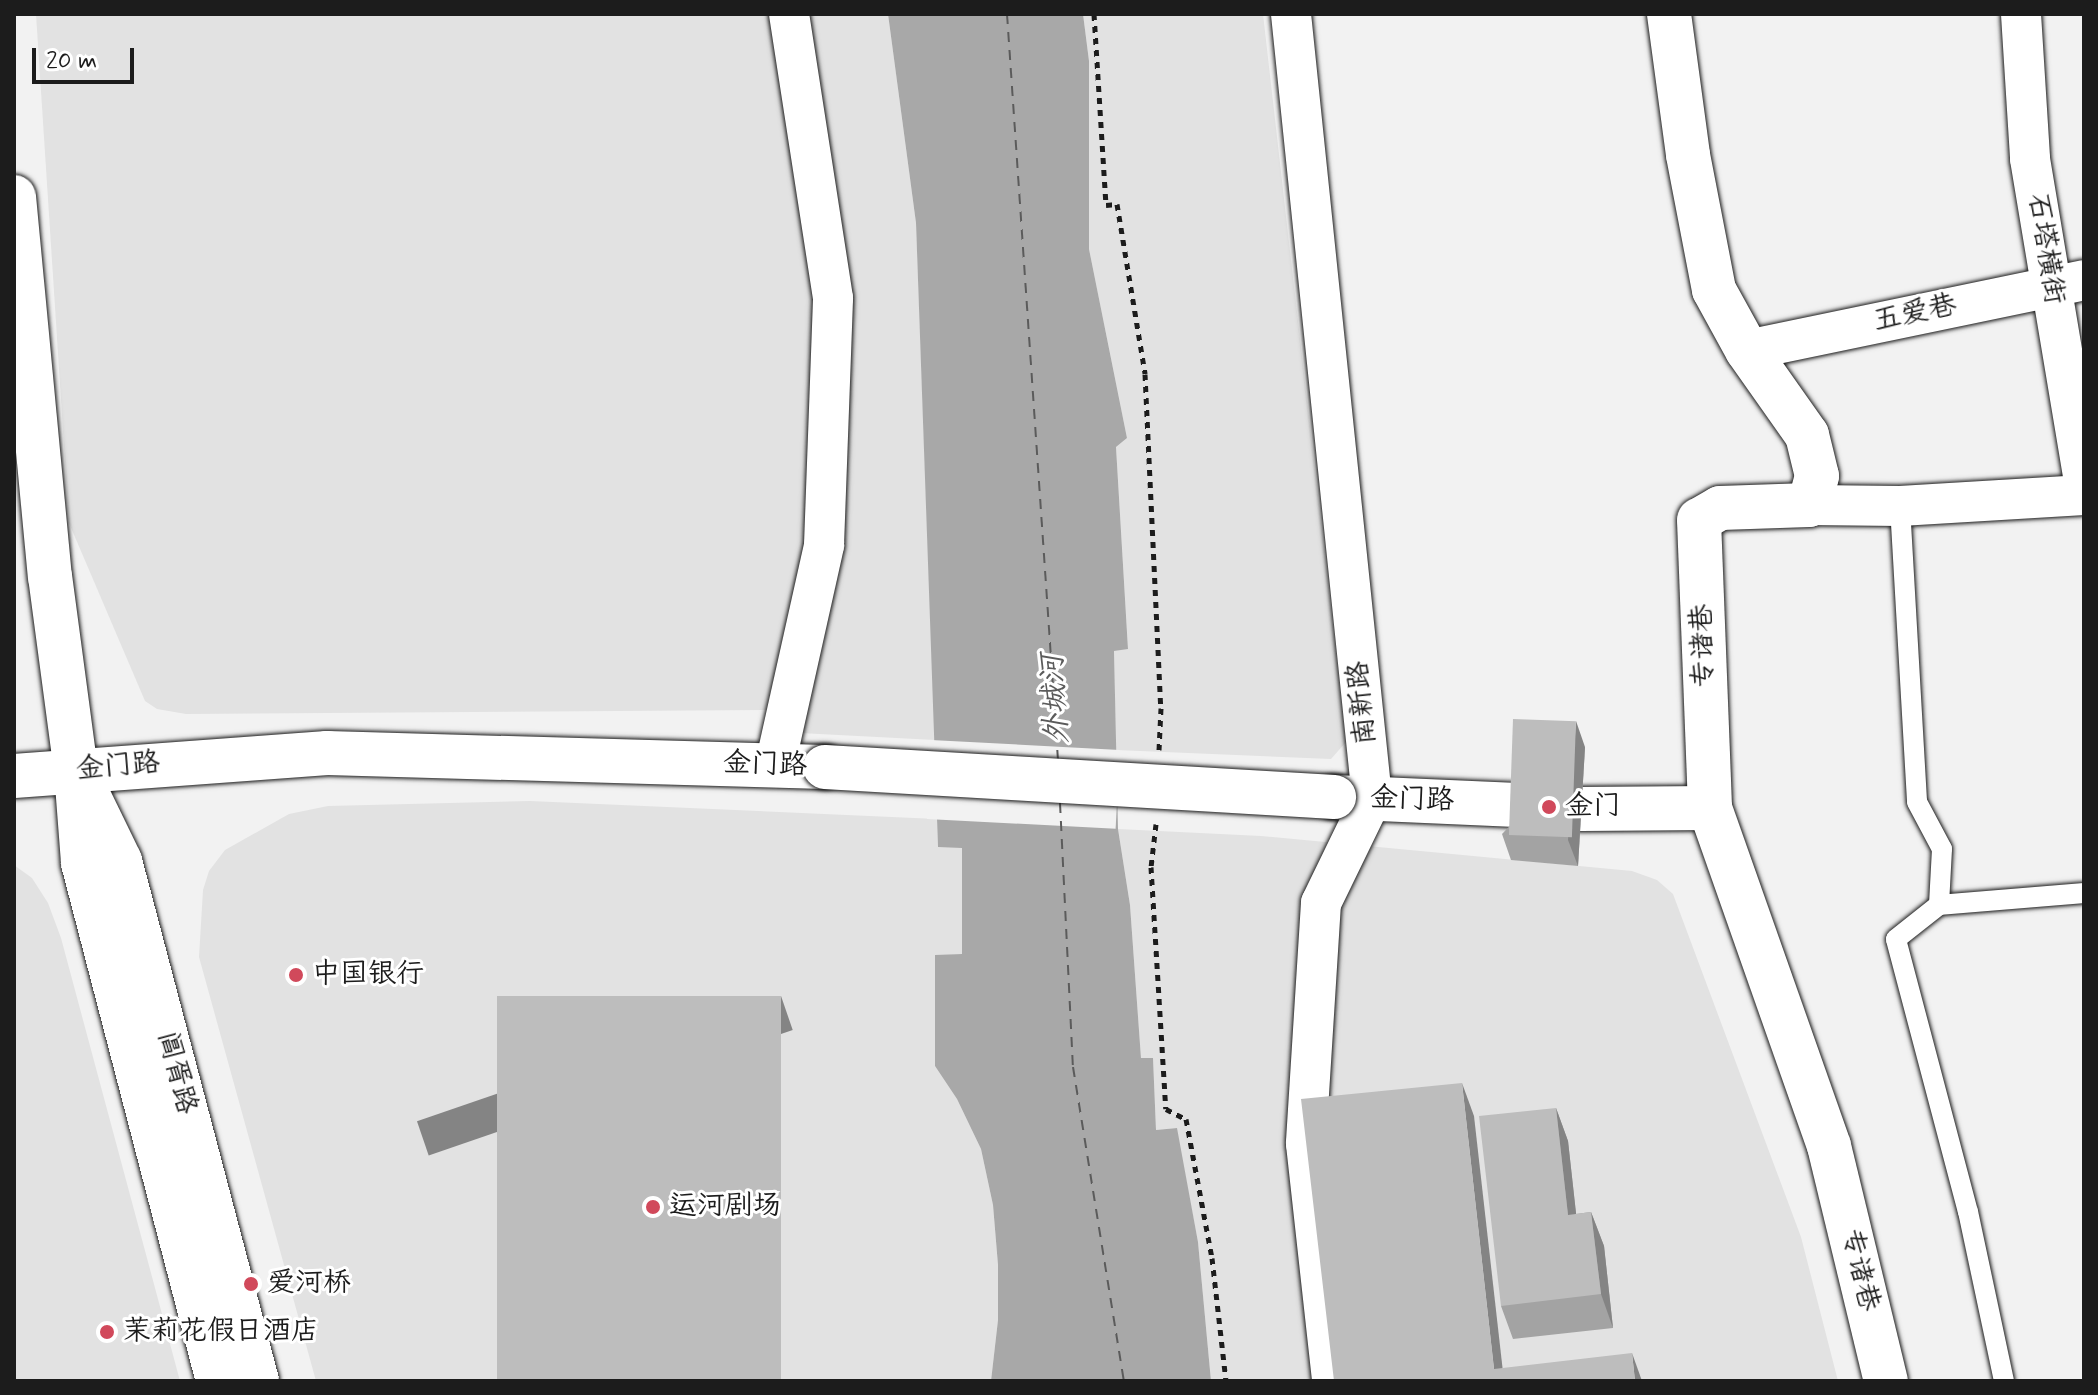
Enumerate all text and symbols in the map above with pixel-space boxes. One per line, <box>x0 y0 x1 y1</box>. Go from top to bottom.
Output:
scale bar <box>36 32 138 82</box>
text: 20 m <box>46 46 97 77</box>
street label: 石塔横街 <box>2020 191 2070 307</box>
street label: 五爱巷 <box>1870 289 1960 339</box>
street label: 专诸巷 <box>1686 603 1722 689</box>
water label: 外城河 <box>1035 653 1077 745</box>
street label: 南新路 <box>1342 659 1384 747</box>
street label: 金门路 <box>75 747 161 787</box>
street label: 金门路 <box>722 747 808 783</box>
street label: 金门路 <box>1369 782 1455 818</box>
place label: 金门 <box>1565 790 1621 824</box>
marker: 金门 <box>1540 798 1558 816</box>
place label: 中国银行 <box>312 958 424 992</box>
marker: 中国银行 <box>287 966 305 984</box>
street label: 阊胥路 <box>149 1028 203 1118</box>
place label: 运河剧场 <box>669 1190 781 1224</box>
marker: 运河剧场 <box>644 1198 662 1216</box>
street label: 专诸巷 <box>1833 1225 1885 1315</box>
place label: 爱河桥 <box>267 1267 351 1301</box>
marker: 爱河桥 <box>242 1275 260 1293</box>
place label: 茉莉花假日酒店 <box>123 1315 319 1349</box>
marker: 茉莉花假日酒店 <box>98 1323 116 1341</box>

